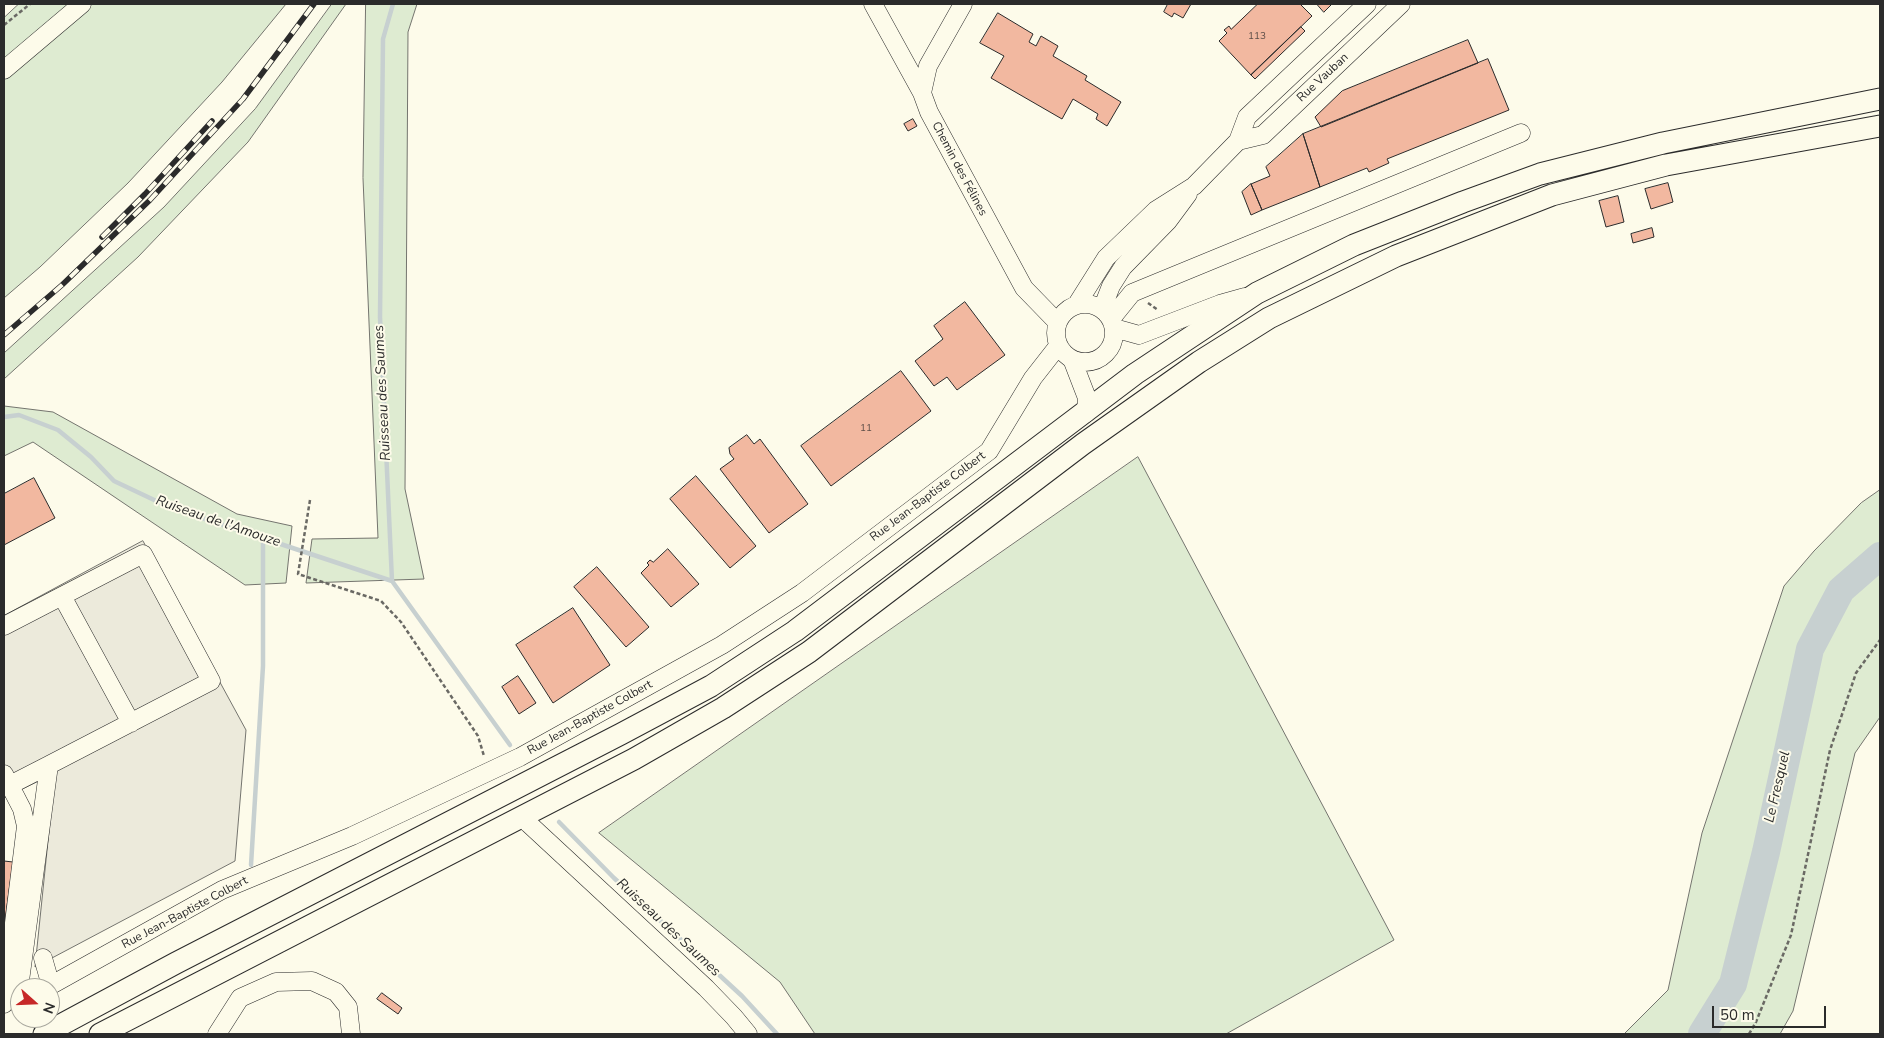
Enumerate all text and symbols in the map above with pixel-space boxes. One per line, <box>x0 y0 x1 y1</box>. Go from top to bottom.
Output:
house number: 113 <box>1248 31 1266 43</box>
street label: Rue Vauban <box>1294 51 1352 105</box>
street label: Chemin des Félines <box>928 119 990 219</box>
water label: Ruisseau des Saumes <box>371 325 395 461</box>
house number: 11 <box>860 423 872 435</box>
street label: Rue Jean-Baptiste Colbert <box>868 449 988 545</box>
water label: Ruiseau de l'Amouze <box>153 493 283 551</box>
street label: Rue Jean-Baptiste Colbert <box>525 678 655 758</box>
water label: Le Fresquel <box>1762 750 1794 824</box>
street label: Rue Jean-Baptiste Colbert <box>120 874 250 952</box>
water label: Ruisseau des Saumes <box>612 875 724 981</box>
north arrow <box>10 978 60 1028</box>
scale bar <box>1714 996 1828 1028</box>
text: N <box>38 1000 59 1016</box>
text: 50 m <box>1720 1005 1755 1025</box>

